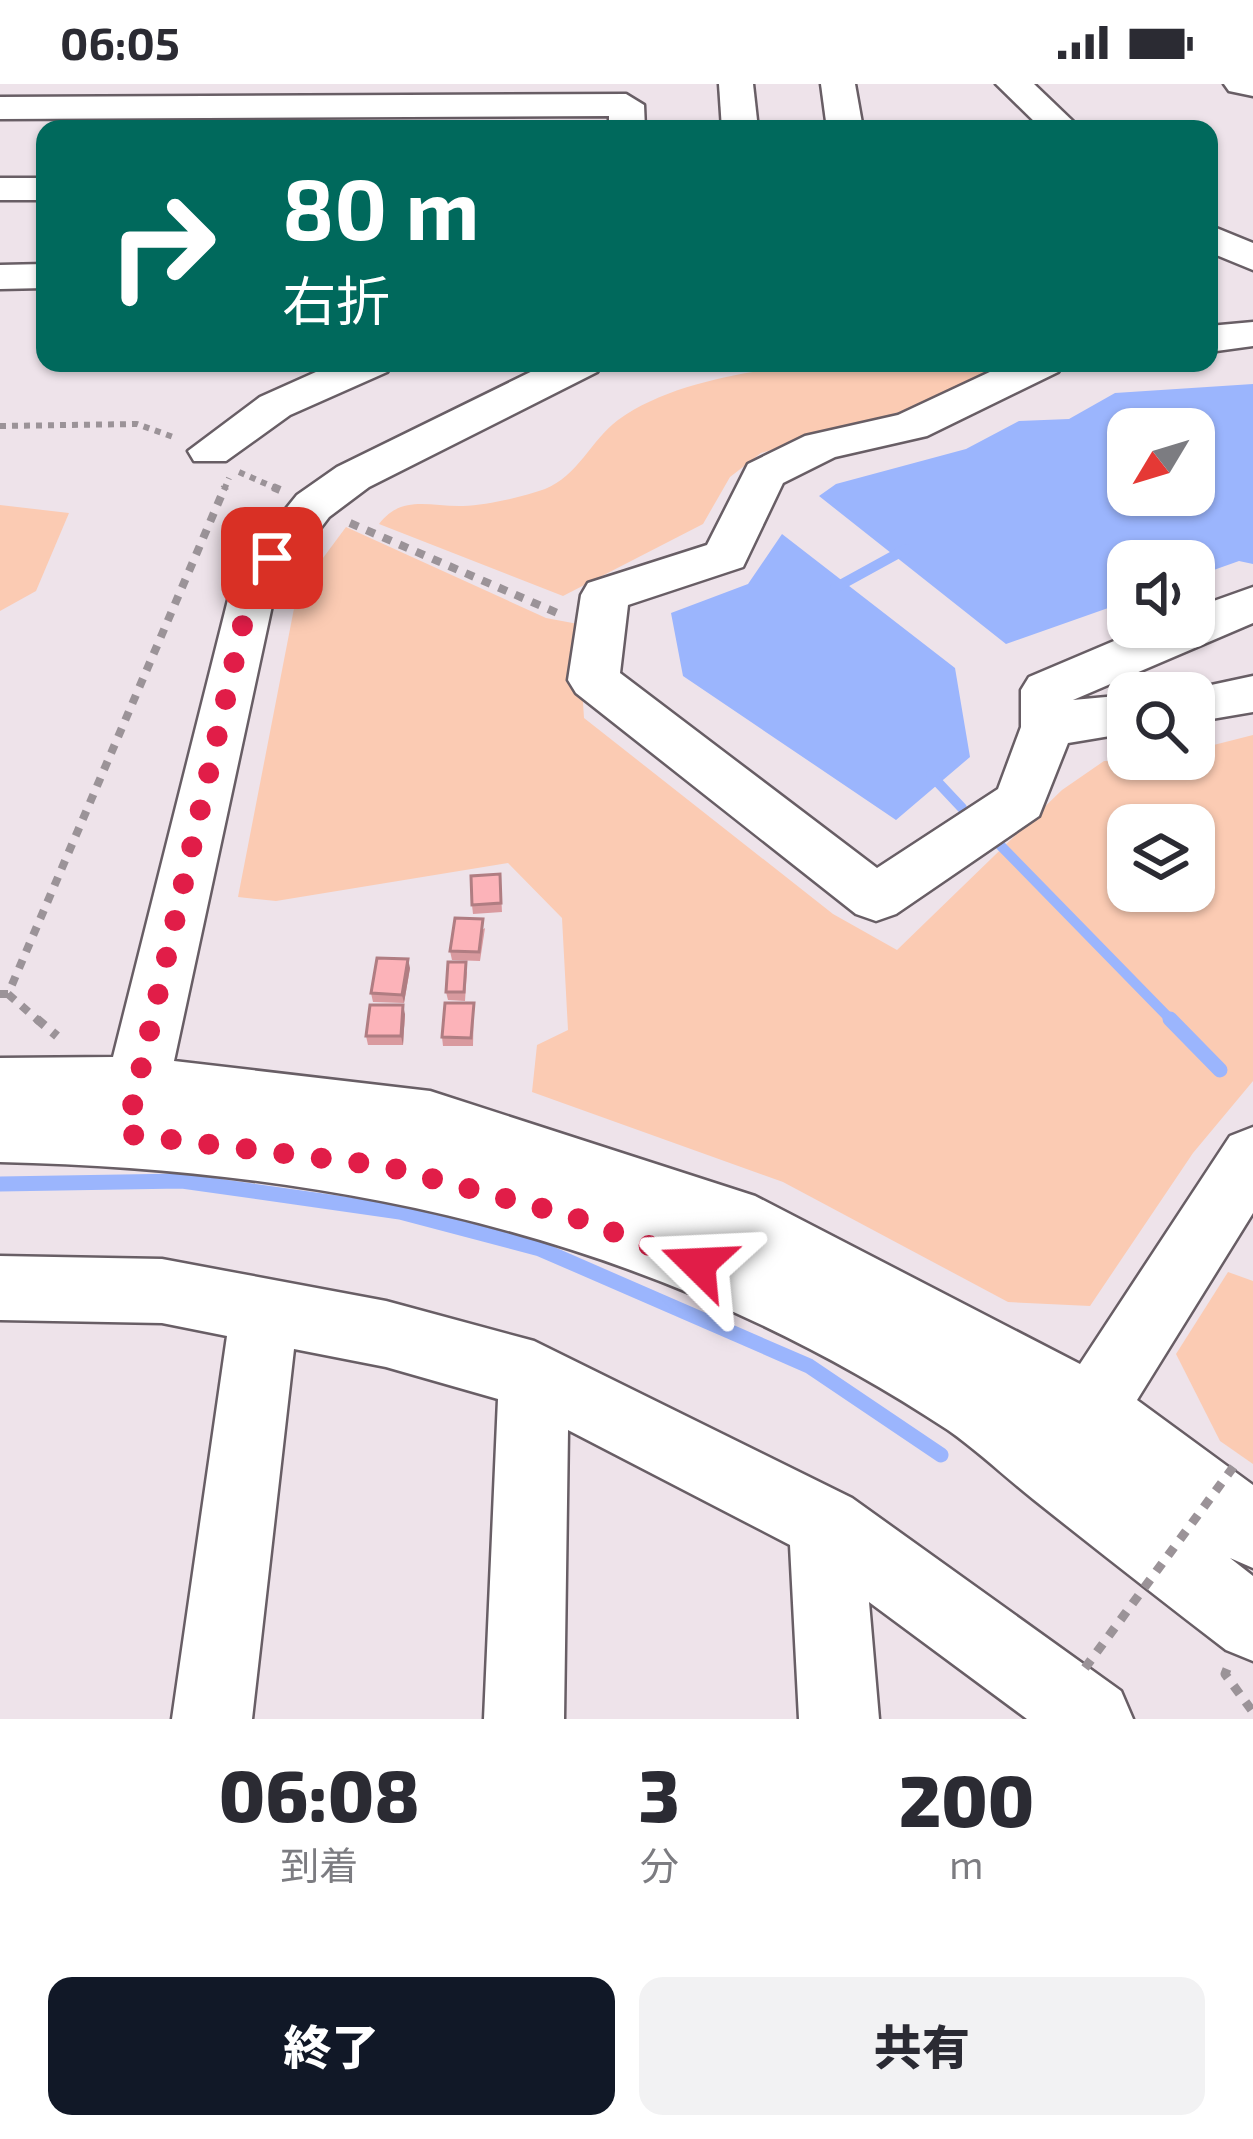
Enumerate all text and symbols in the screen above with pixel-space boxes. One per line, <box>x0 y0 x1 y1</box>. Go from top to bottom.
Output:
text: 06:05 <box>60 15 180 69</box>
text: 80 m <box>282 156 479 257</box>
icon: right <box>84 168 240 324</box>
text: 右折 <box>282 267 390 332</box>
north arrow <box>1107 408 1215 516</box>
map controls <box>1107 408 1215 912</box>
pin <box>221 507 323 609</box>
icon: arrive <box>239 525 305 591</box>
button: sound <box>1107 540 1215 648</box>
button: search <box>1107 672 1215 780</box>
button: layers <box>1107 804 1215 912</box>
position arrow <box>635 1201 761 1327</box>
text: 06:08 <box>219 1750 420 1836</box>
text: 3 <box>639 1750 680 1836</box>
text: 200 <box>899 1755 1034 1841</box>
text: m <box>949 1840 984 1887</box>
text: 到着 <box>280 1841 358 1888</box>
text: 分 <box>640 1841 679 1888</box>
button: 終了 <box>48 1977 615 2115</box>
button: 共有 <box>639 1977 1205 2115</box>

